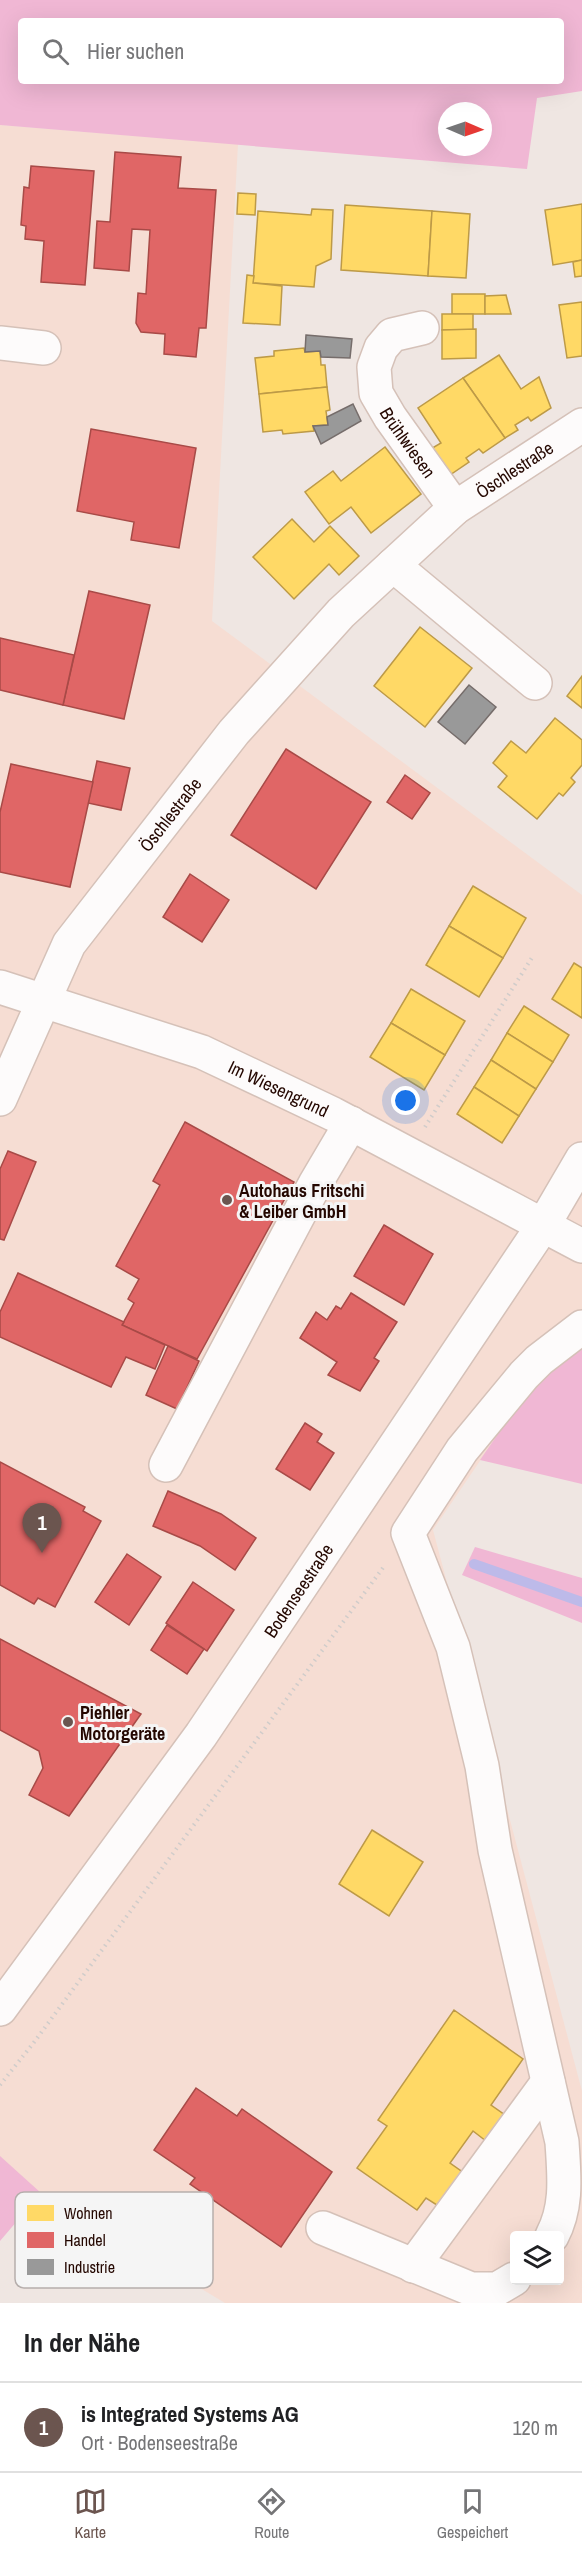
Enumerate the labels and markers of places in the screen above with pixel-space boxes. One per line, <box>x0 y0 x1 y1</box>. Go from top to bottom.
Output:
place label: Autohaus Fritschi & Leiber GmbH <box>239 1178 364 1224</box>
marker: Autohaus Fritschi & Leiber GmbH <box>220 1193 234 1207</box>
pin: 1 <box>22 1504 62 1553</box>
place label: Piehler Motorgeräte <box>80 1700 165 1746</box>
marker: Piehler Motorgeräte <box>61 1715 75 1729</box>

